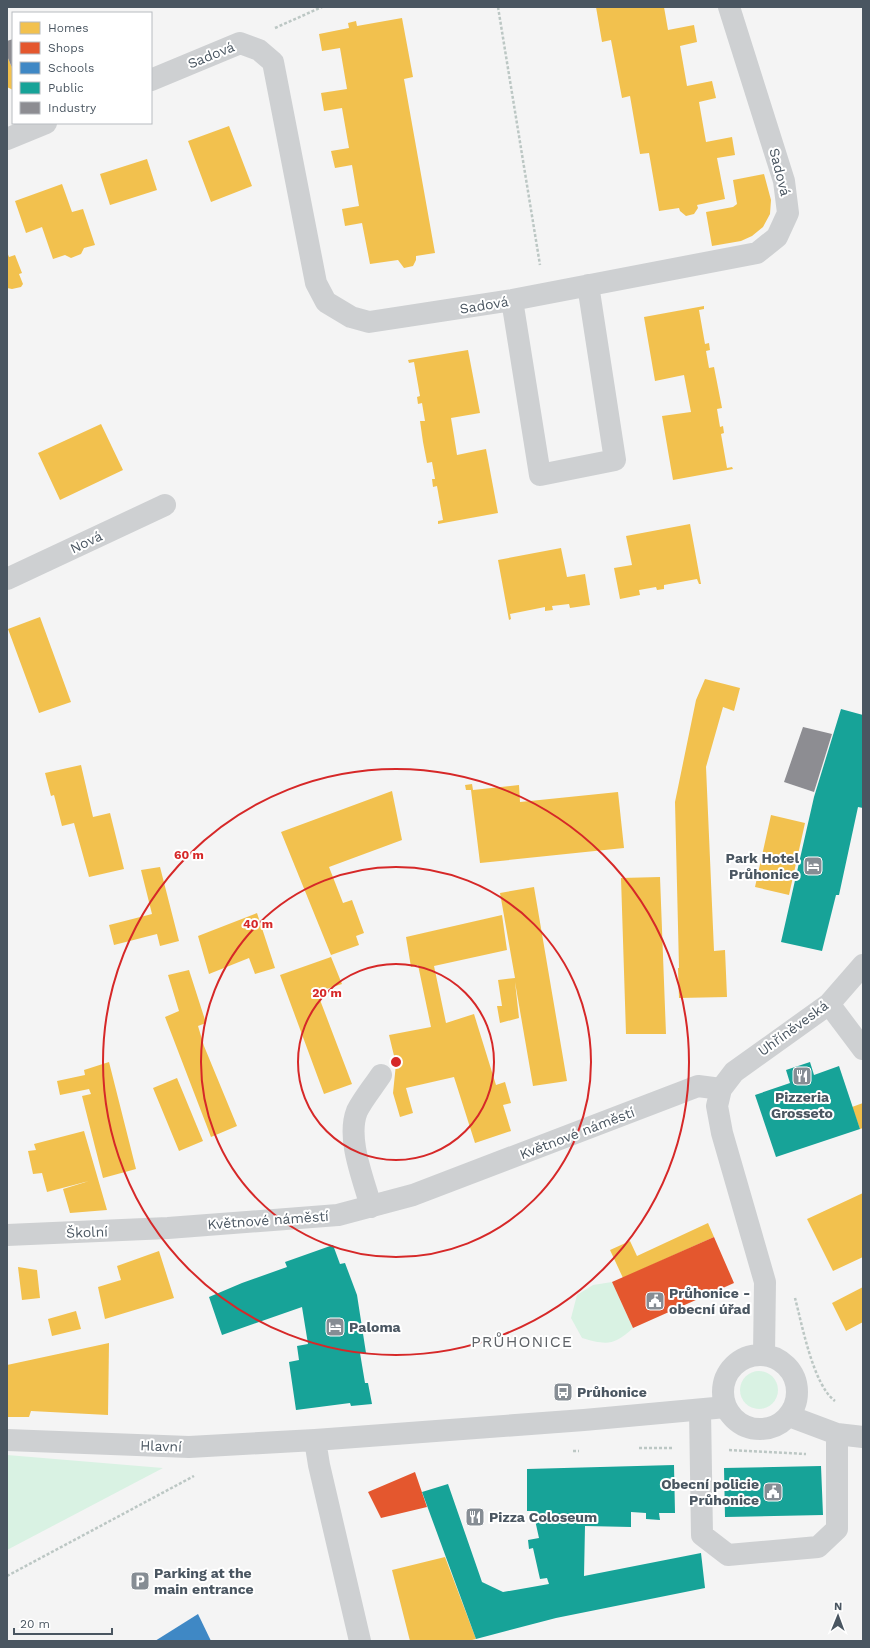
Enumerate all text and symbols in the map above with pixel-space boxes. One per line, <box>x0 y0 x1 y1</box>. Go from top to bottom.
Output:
legend <box>12 12 152 124</box>
text: Homes <box>48 21 89 35</box>
street label: Sadová <box>185 38 237 72</box>
text: Shops <box>48 41 84 55</box>
text: Schools <box>48 61 94 75</box>
text: Public <box>48 81 84 95</box>
text: Industry <box>48 101 97 115</box>
street label: Sadová <box>766 146 794 198</box>
street label: Sadová <box>459 293 509 317</box>
street label: Nová <box>67 528 105 556</box>
text: 60 m <box>174 848 204 862</box>
place label: Park Hotel Průhonice <box>726 850 799 882</box>
hotel icon: Park Hotel Průhonice <box>802 855 824 877</box>
text: 40 m <box>243 917 273 931</box>
text: 20 m <box>312 986 342 1000</box>
street label: Uhříněveská <box>755 997 831 1059</box>
centre of rings <box>389 1055 403 1069</box>
restaurant icon: Pizzeria Grosseto <box>791 1065 813 1087</box>
place label: Pizzeria Grosseto <box>771 1089 833 1121</box>
street label: Květnové náměstí <box>517 1104 637 1162</box>
street label: Květnové náměstí <box>207 1208 330 1232</box>
street label: Školní <box>66 1223 108 1241</box>
place label: Průhonice - obecní úřad <box>669 1285 750 1317</box>
public building icon: Průhonice - obecní úřad <box>644 1290 666 1312</box>
hotel icon: Paloma <box>324 1316 346 1338</box>
place label: Paloma <box>349 1319 402 1335</box>
district label: PRŮHONICE <box>471 1332 573 1351</box>
bus stop icon: Průhonice <box>552 1381 574 1403</box>
place label: Průhonice <box>577 1384 647 1400</box>
street label: Hlavní <box>140 1437 182 1455</box>
place label: Obecní policie Průhonice <box>661 1476 759 1508</box>
public building icon: Obecní policie Průhonice <box>762 1481 784 1503</box>
restaurant icon: Pizza Coloseum <box>464 1506 486 1528</box>
place label: Pizza Coloseum <box>489 1509 597 1525</box>
place label: Parking at the main entrance <box>154 1565 254 1597</box>
parking icon: Parking at the main entrance <box>129 1570 151 1592</box>
north arrow <box>818 1596 858 1636</box>
text: N <box>834 1600 842 1613</box>
scale bar <box>14 1610 112 1636</box>
text: 20 m <box>20 1617 50 1631</box>

